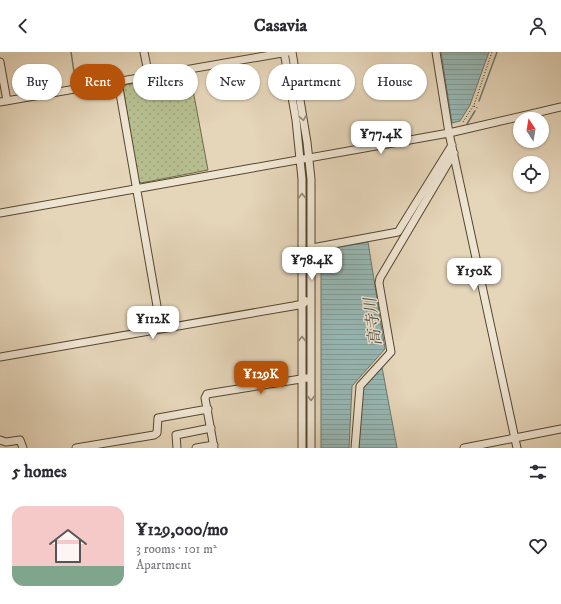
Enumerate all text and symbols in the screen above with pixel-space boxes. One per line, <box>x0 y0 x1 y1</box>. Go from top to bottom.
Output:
icon: back <box>12 15 34 37</box>
text: Casavia <box>254 15 307 37</box>
icon: person <box>527 15 549 37</box>
chip: Buy <box>12 64 62 100</box>
chip: Rent <box>70 64 125 100</box>
chip: Filters <box>133 64 198 100</box>
chip: New <box>206 64 260 100</box>
chip: Apartment <box>268 64 355 100</box>
chip: House <box>363 64 427 100</box>
north arrow <box>513 112 549 148</box>
map controls <box>513 112 549 192</box>
one-way arrow <box>298 115 307 121</box>
pin: ¥77.4K <box>348 121 414 155</box>
text: ¥77.4K <box>360 126 402 142</box>
button: locate <box>513 156 549 192</box>
one-way arrow <box>298 193 306 199</box>
pin: ¥78.4K <box>279 247 345 281</box>
text: ¥78.4K <box>291 252 333 268</box>
pin: ¥150K <box>446 258 502 292</box>
text: ¥150K <box>456 263 492 279</box>
water label: 高寺川 <box>360 295 386 347</box>
pin: ¥112K <box>125 306 181 340</box>
text: ¥112K <box>136 311 170 327</box>
one-way arrow <box>298 336 306 342</box>
pin: ¥129K <box>233 361 289 395</box>
text: ¥129K <box>243 366 279 382</box>
one-way arrow <box>307 395 315 401</box>
text: 5 homes <box>12 461 67 483</box>
icon: filters <box>527 461 549 483</box>
text: ¥129,000/mo <box>136 519 228 541</box>
icon: home <box>44 522 92 570</box>
icon: heart <box>527 535 549 557</box>
text: 3 rooms · 101 m² <box>136 541 217 557</box>
text: Apartment <box>136 557 191 573</box>

